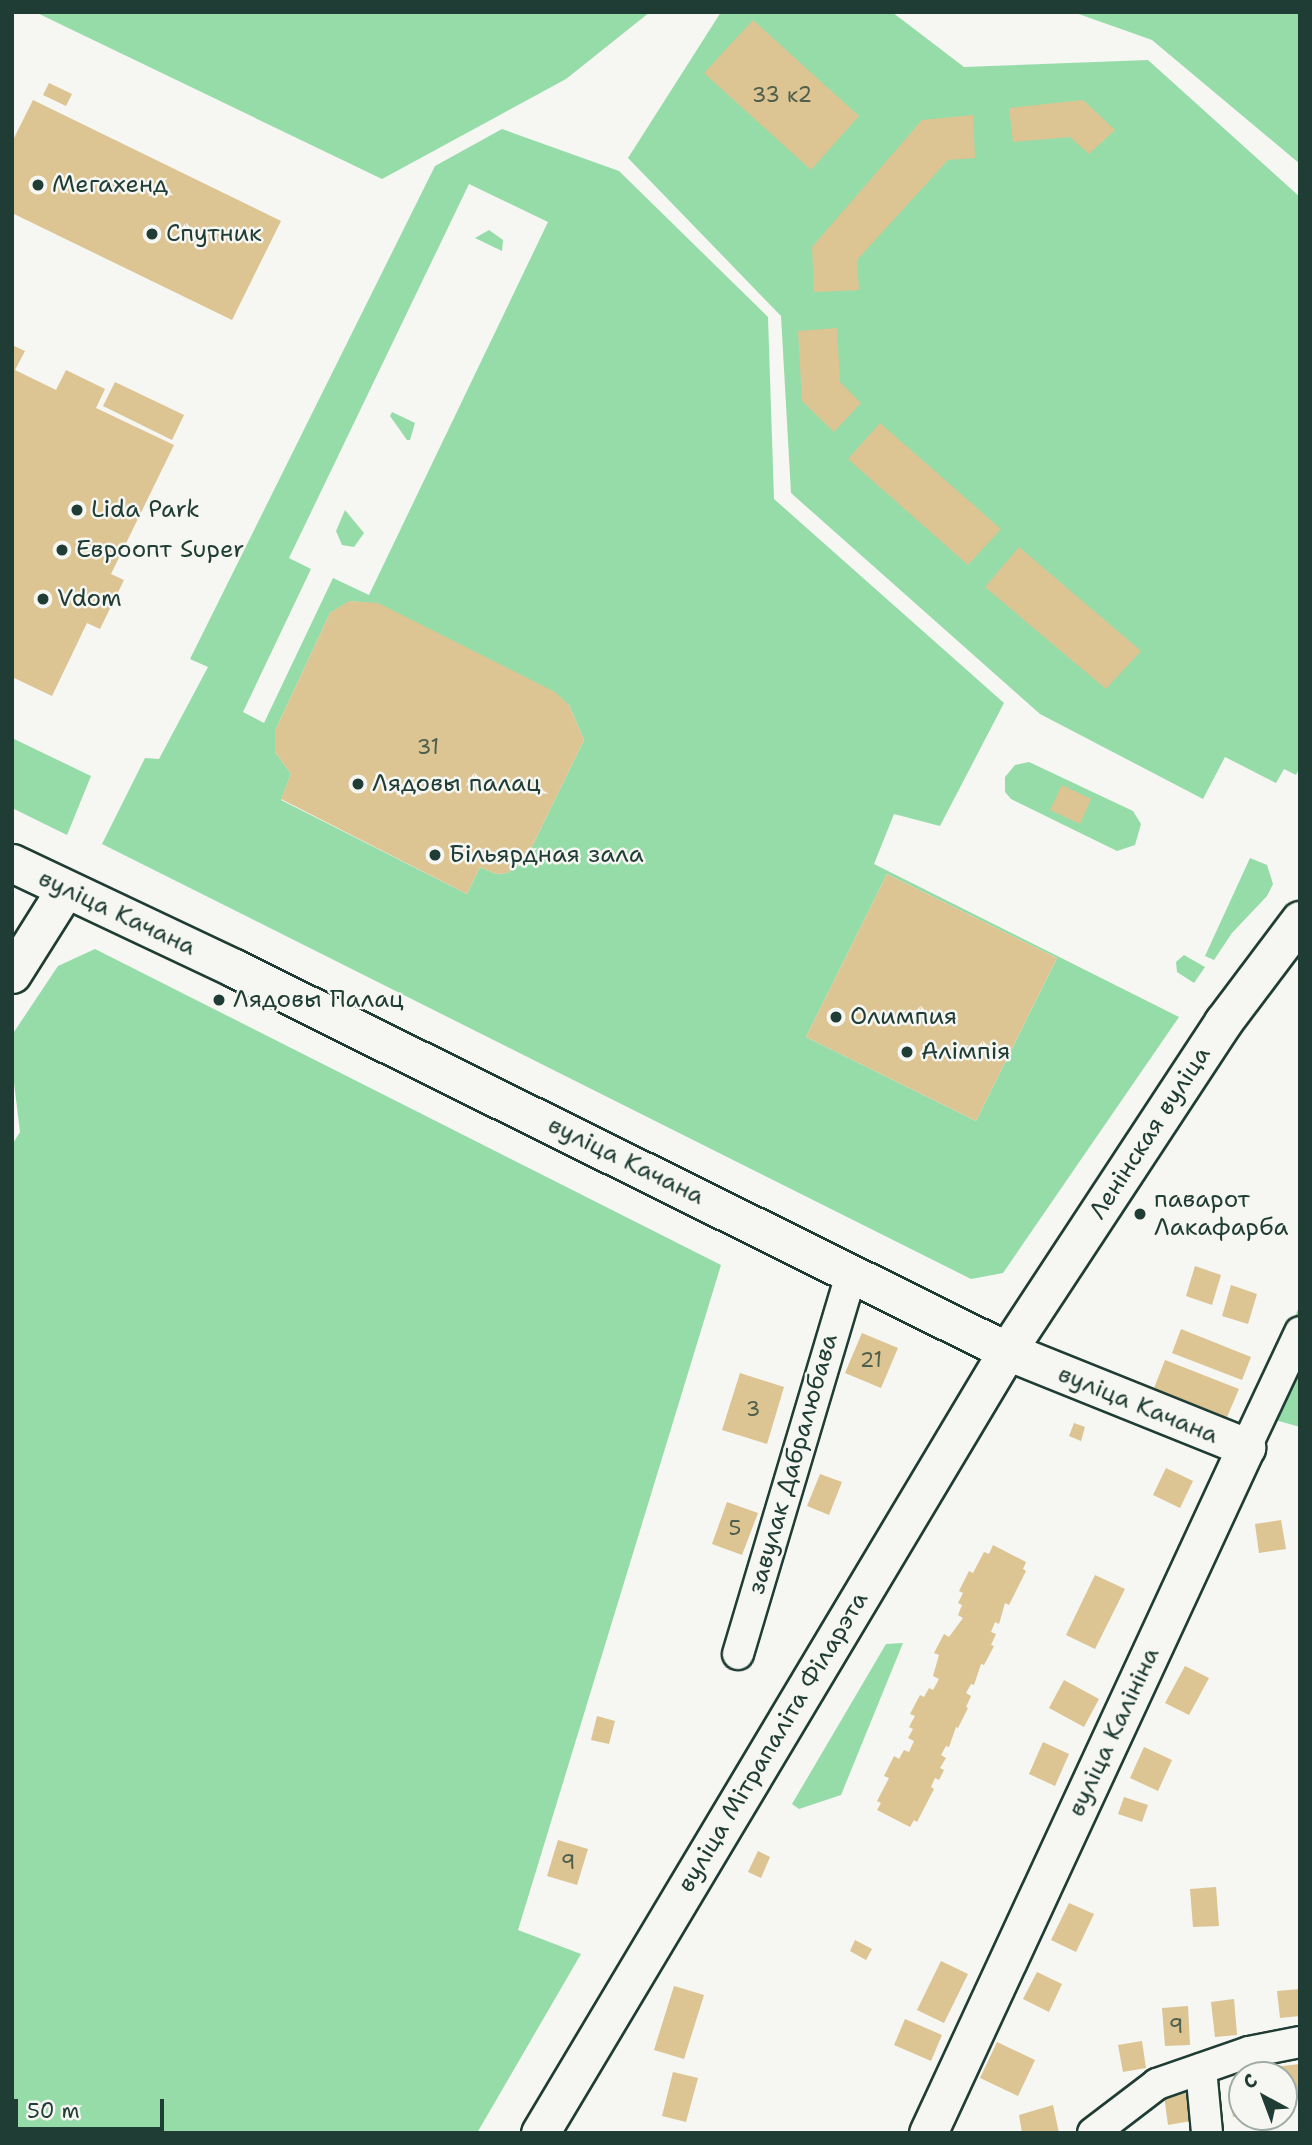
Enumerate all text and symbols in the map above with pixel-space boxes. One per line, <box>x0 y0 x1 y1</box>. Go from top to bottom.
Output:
house number: 33 к2 <box>752 82 812 108</box>
place label: Мегахенд <box>52 171 168 199</box>
marker: Мегахенд <box>30 177 46 193</box>
place label: Спутник <box>166 220 262 248</box>
marker: Спутник <box>144 226 160 242</box>
place label: Lida Park <box>91 496 200 524</box>
marker: Lida Park <box>69 502 85 518</box>
place label: Евроопт Super <box>76 536 244 564</box>
marker: Евроопт Super <box>54 542 70 558</box>
place label: Vdom <box>57 585 122 613</box>
marker: Vdom <box>35 591 51 607</box>
house number: 31 <box>417 734 439 760</box>
place label: Лядовы палац <box>372 770 541 798</box>
marker: Лядовы палац <box>350 776 366 792</box>
place label: Більярдная зала <box>449 841 644 869</box>
marker: Більярдная зала <box>427 847 443 863</box>
street label: вуліца Качана <box>34 864 200 962</box>
place label: Лядовы Палац <box>233 986 404 1014</box>
marker: Лядовы Палац <box>211 992 227 1008</box>
place label: Олимпия <box>850 1003 957 1031</box>
marker: Олимпия <box>828 1009 844 1025</box>
place label: Алімпія <box>921 1038 1010 1066</box>
street label: Ленінская вуліца <box>1083 1041 1217 1225</box>
marker: Алімпія <box>899 1044 915 1060</box>
street label: вуліца Качана <box>543 1111 709 1211</box>
place label: паварот Лакафарба <box>1154 1186 1289 1242</box>
marker: паварот Лакафарба <box>1132 1206 1148 1222</box>
street label: завулак Дабралюбава <box>742 1331 844 1597</box>
house number: 21 <box>860 1347 882 1373</box>
street label: вуліца Качана <box>1054 1360 1222 1450</box>
house number: 3 <box>746 1396 760 1422</box>
house number: 5 <box>729 1515 741 1541</box>
street label: вуліца Мітрапаліта Філарэта <box>672 1587 874 1897</box>
street label: вуліца Калініна <box>1062 1643 1166 1821</box>
house number: 9 <box>561 1849 575 1875</box>
house number: 9 <box>1169 2013 1183 2039</box>
north arrow <box>1228 2061 1298 2131</box>
text: С <box>1238 2068 1263 2095</box>
scale bar <box>18 2086 168 2130</box>
text: 50 m <box>27 2097 80 2125</box>

